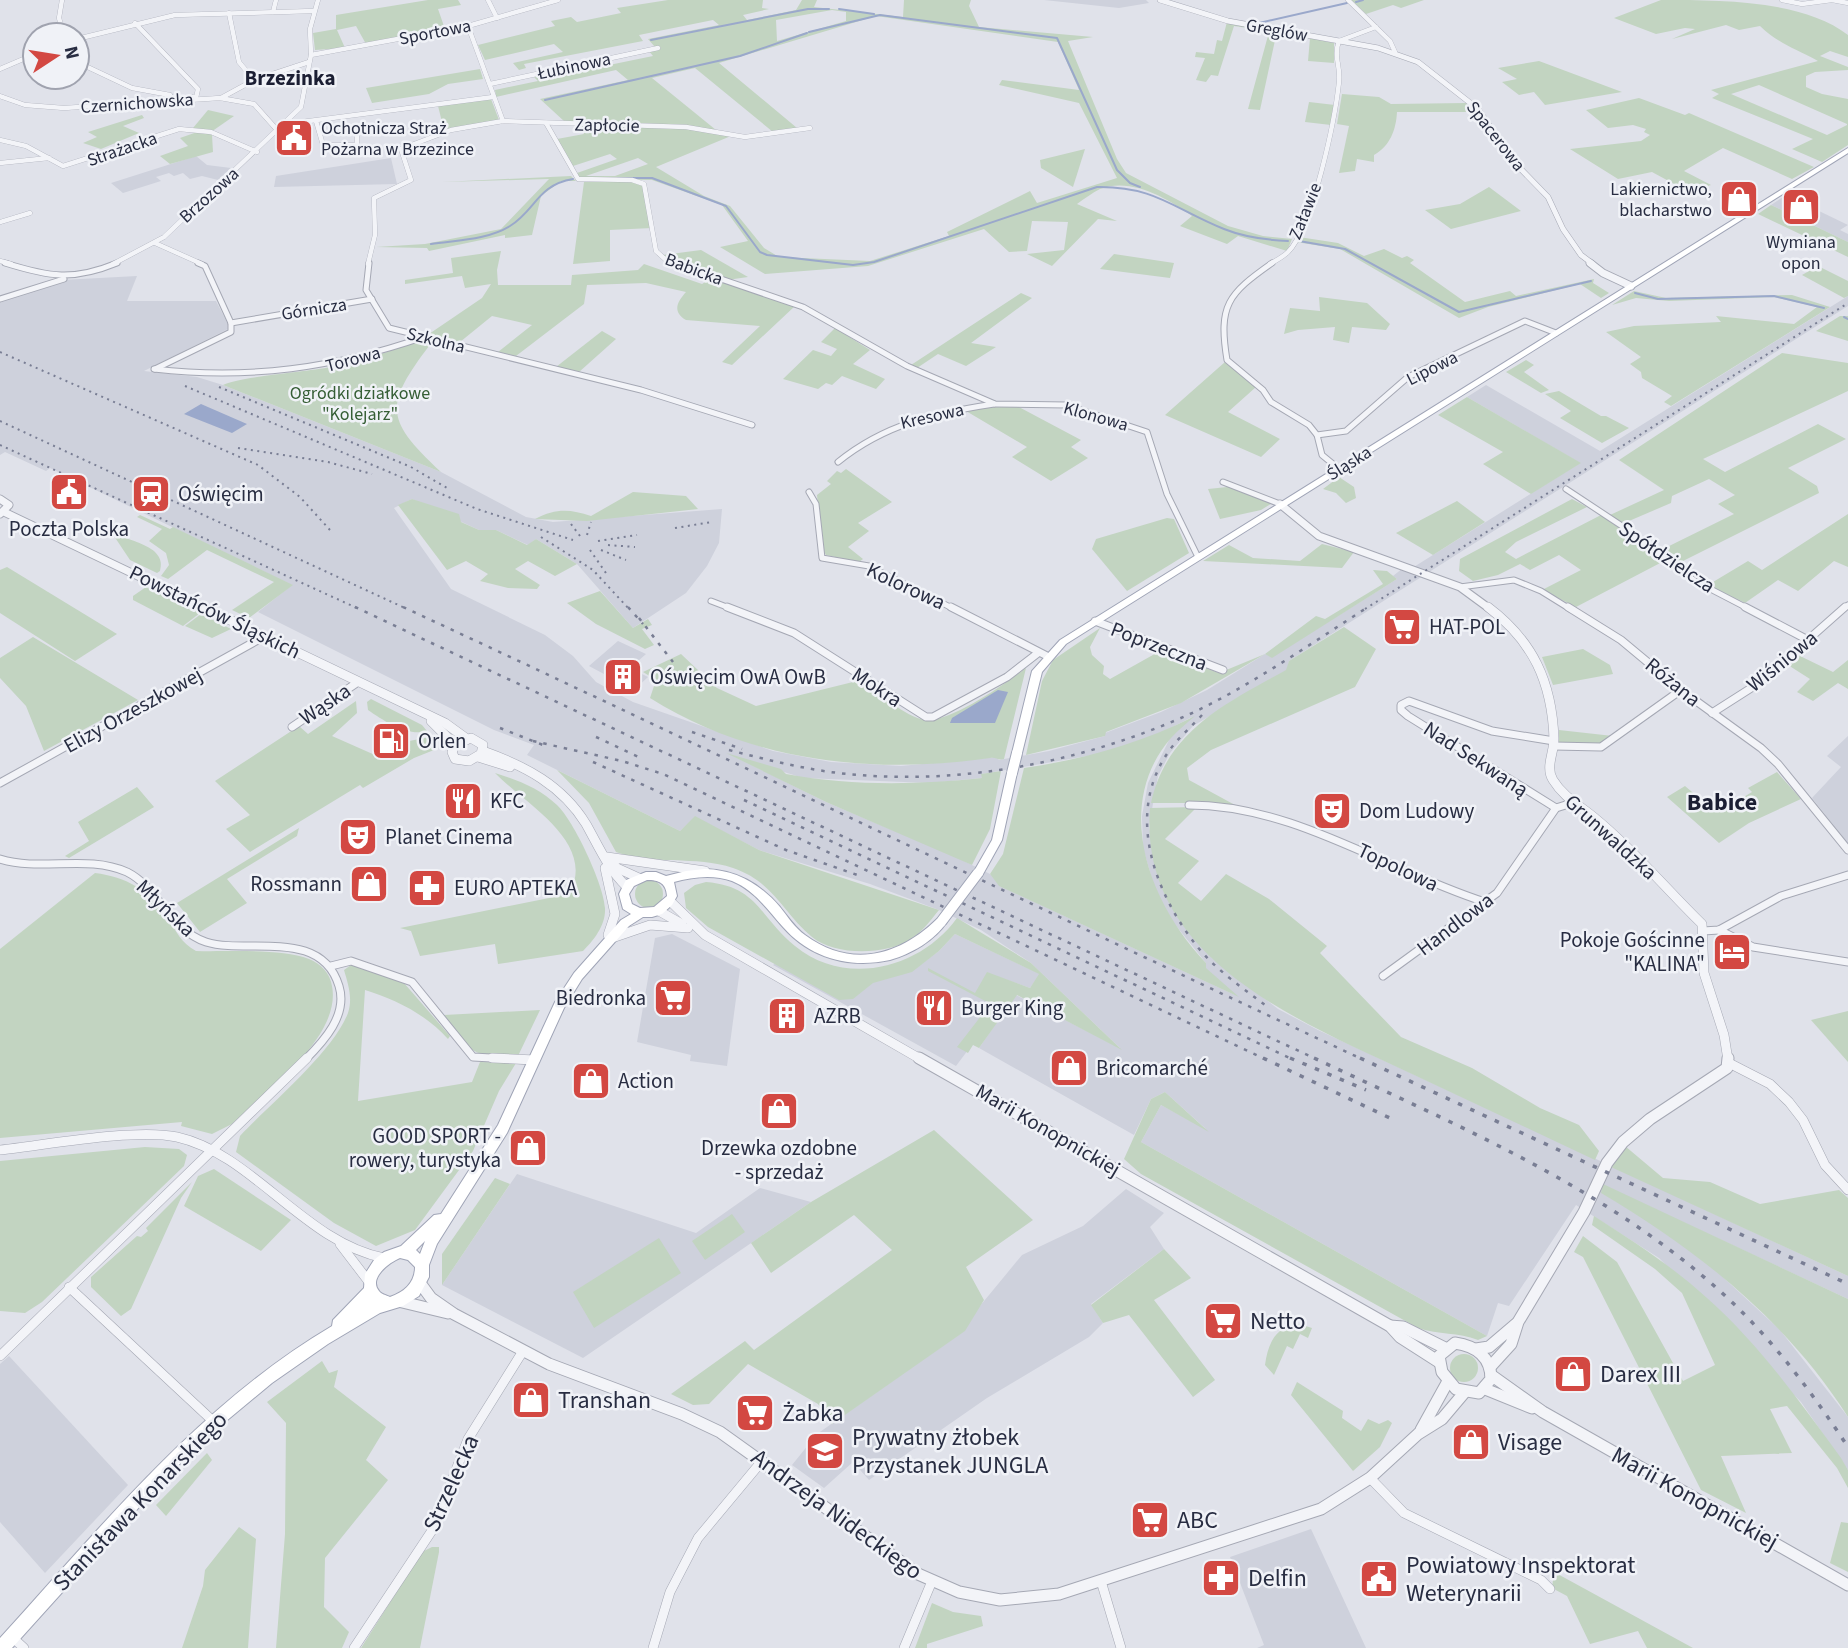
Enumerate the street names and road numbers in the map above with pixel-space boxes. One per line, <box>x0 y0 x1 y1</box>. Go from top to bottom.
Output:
street label: Sportowa <box>397 13 473 52</box>
street label: Greglów <box>1244 13 1310 48</box>
street label: Łubinowa <box>534 47 613 87</box>
street label: Czernichowska <box>80 87 194 120</box>
street label: Spacerowa <box>1460 96 1531 177</box>
street label: Zapłocie <box>574 112 640 139</box>
street label: Strażacka <box>84 126 161 173</box>
street label: Brzozowa <box>174 162 245 229</box>
street label: Załawie <box>1283 179 1328 243</box>
street label: Babicka <box>661 247 726 292</box>
street label: Górnicza <box>280 292 349 327</box>
street label: Szkolna <box>404 321 468 360</box>
street label: Torowa <box>323 340 383 379</box>
street label: Lipowa <box>1402 345 1462 392</box>
street label: Klonowa <box>1061 395 1131 438</box>
street label: Kresowa <box>898 397 966 436</box>
street label: Śląska <box>1322 440 1377 487</box>
street label: Spółdzielcza <box>1613 514 1721 600</box>
street label: Kolorowa <box>862 555 950 617</box>
street label: Powstańców Śląskich <box>124 557 306 667</box>
street label: Poprzeczna <box>1106 614 1212 678</box>
street label: Wiśniowa <box>1740 623 1824 699</box>
street label: Różana <box>1639 650 1707 714</box>
street label: Elizy Orzeszkowej <box>58 659 208 761</box>
street label: Mokra <box>846 660 908 714</box>
street label: Wąska <box>293 676 357 732</box>
street label: Nad Sekwaną <box>1418 714 1534 804</box>
street label: Grunwaldzka <box>1558 787 1664 887</box>
street label: Topolowa <box>1352 835 1444 899</box>
street label: Młyńska <box>130 872 202 944</box>
street label: Handlowa <box>1410 885 1500 963</box>
street label: Marii Konopnickiej <box>970 1076 1126 1184</box>
street label: Stanisława Konarskiego <box>45 1403 236 1599</box>
street label: Strzelecka <box>414 1429 488 1537</box>
street label: Marii Konopnickiej <box>1605 1438 1785 1559</box>
street label: Andrzeja Nideckiego <box>744 1440 930 1589</box>

